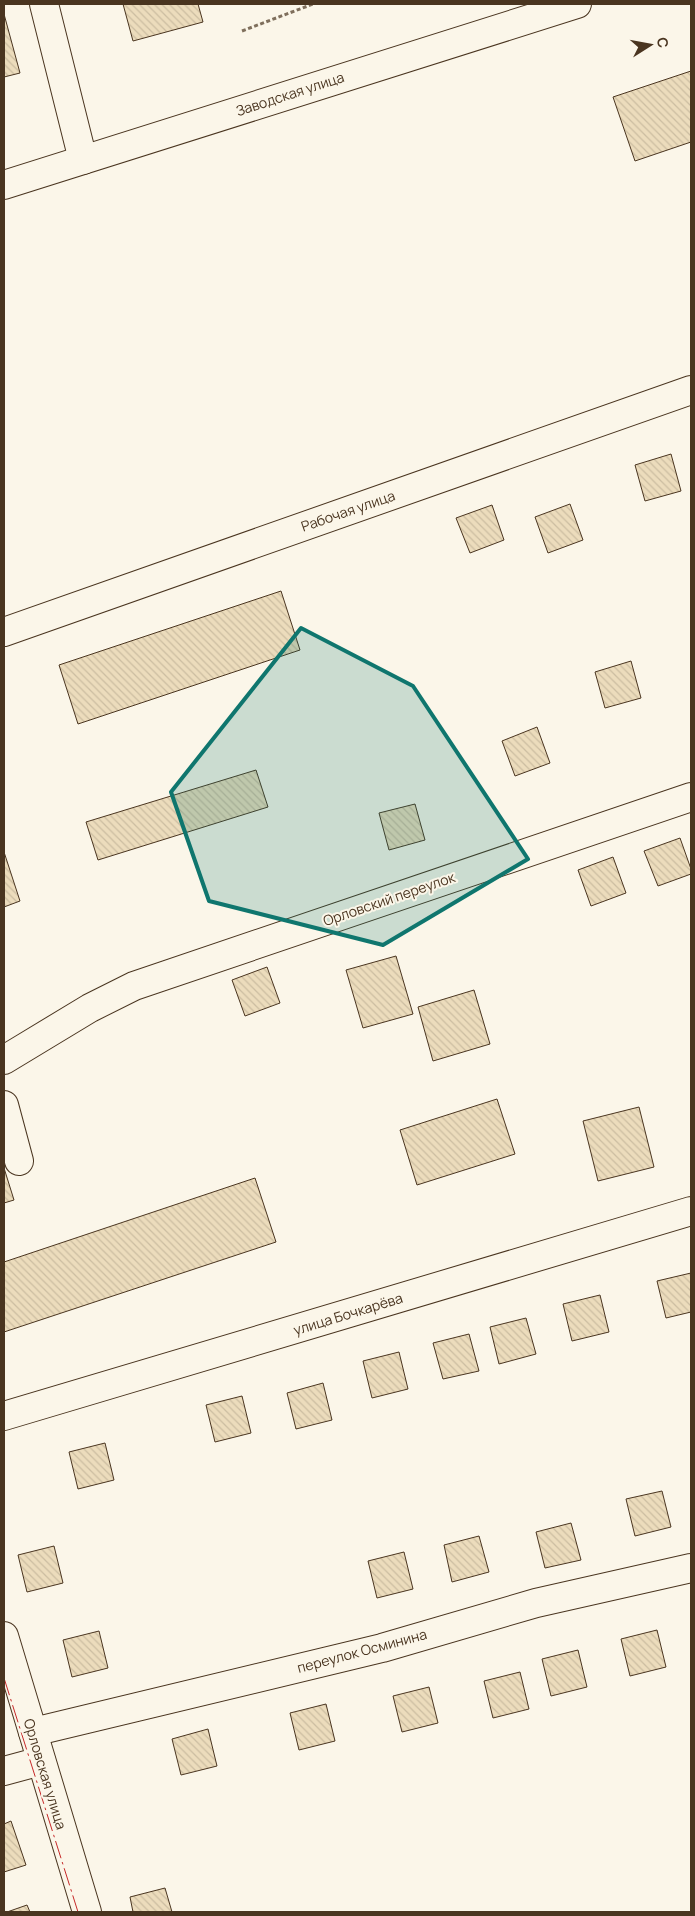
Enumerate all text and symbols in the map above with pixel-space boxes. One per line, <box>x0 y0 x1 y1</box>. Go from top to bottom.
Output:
north arrow <box>625 20 675 70</box>
text: С <box>653 36 674 49</box>
street label: Заводская улица <box>233 67 346 120</box>
street label: Рабочая улица <box>298 486 397 535</box>
street label: Орловский переулок <box>320 867 458 930</box>
street label: улица Бочкарёва <box>291 1288 405 1339</box>
street label: переулок Осминина <box>295 1624 429 1677</box>
street label: Орловская улица <box>20 1716 71 1832</box>

